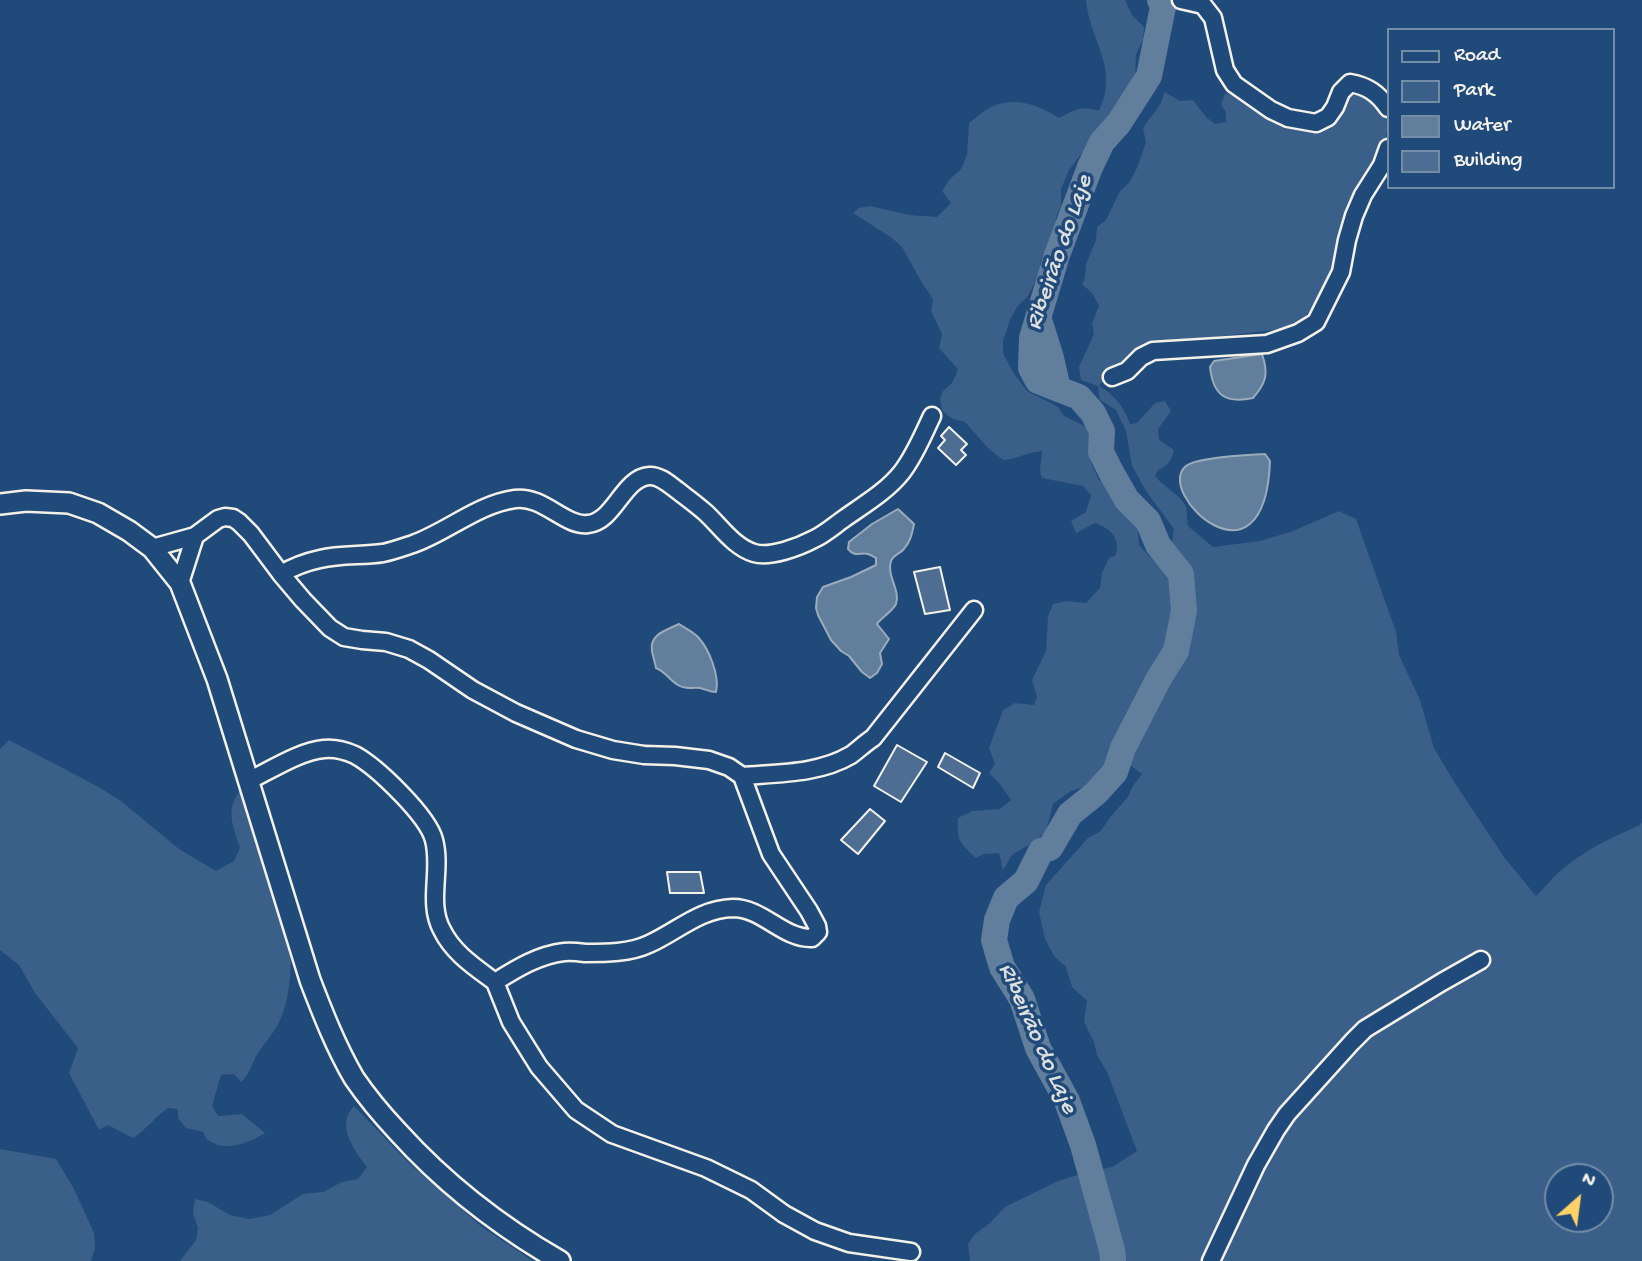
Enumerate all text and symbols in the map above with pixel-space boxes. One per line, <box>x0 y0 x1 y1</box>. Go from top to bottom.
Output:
legend <box>1386 28 1614 189</box>
text: Road <box>1454 44 1500 69</box>
text: Park <box>1454 79 1494 104</box>
text: Water <box>1454 114 1510 139</box>
text: Building <box>1454 149 1523 174</box>
water label: Ribeirão do Laje <box>1021 172 1101 334</box>
water label: Ribeirão do Laje <box>990 959 1082 1119</box>
north arrow <box>1544 1163 1614 1233</box>
text: N <box>1577 1168 1599 1194</box>

